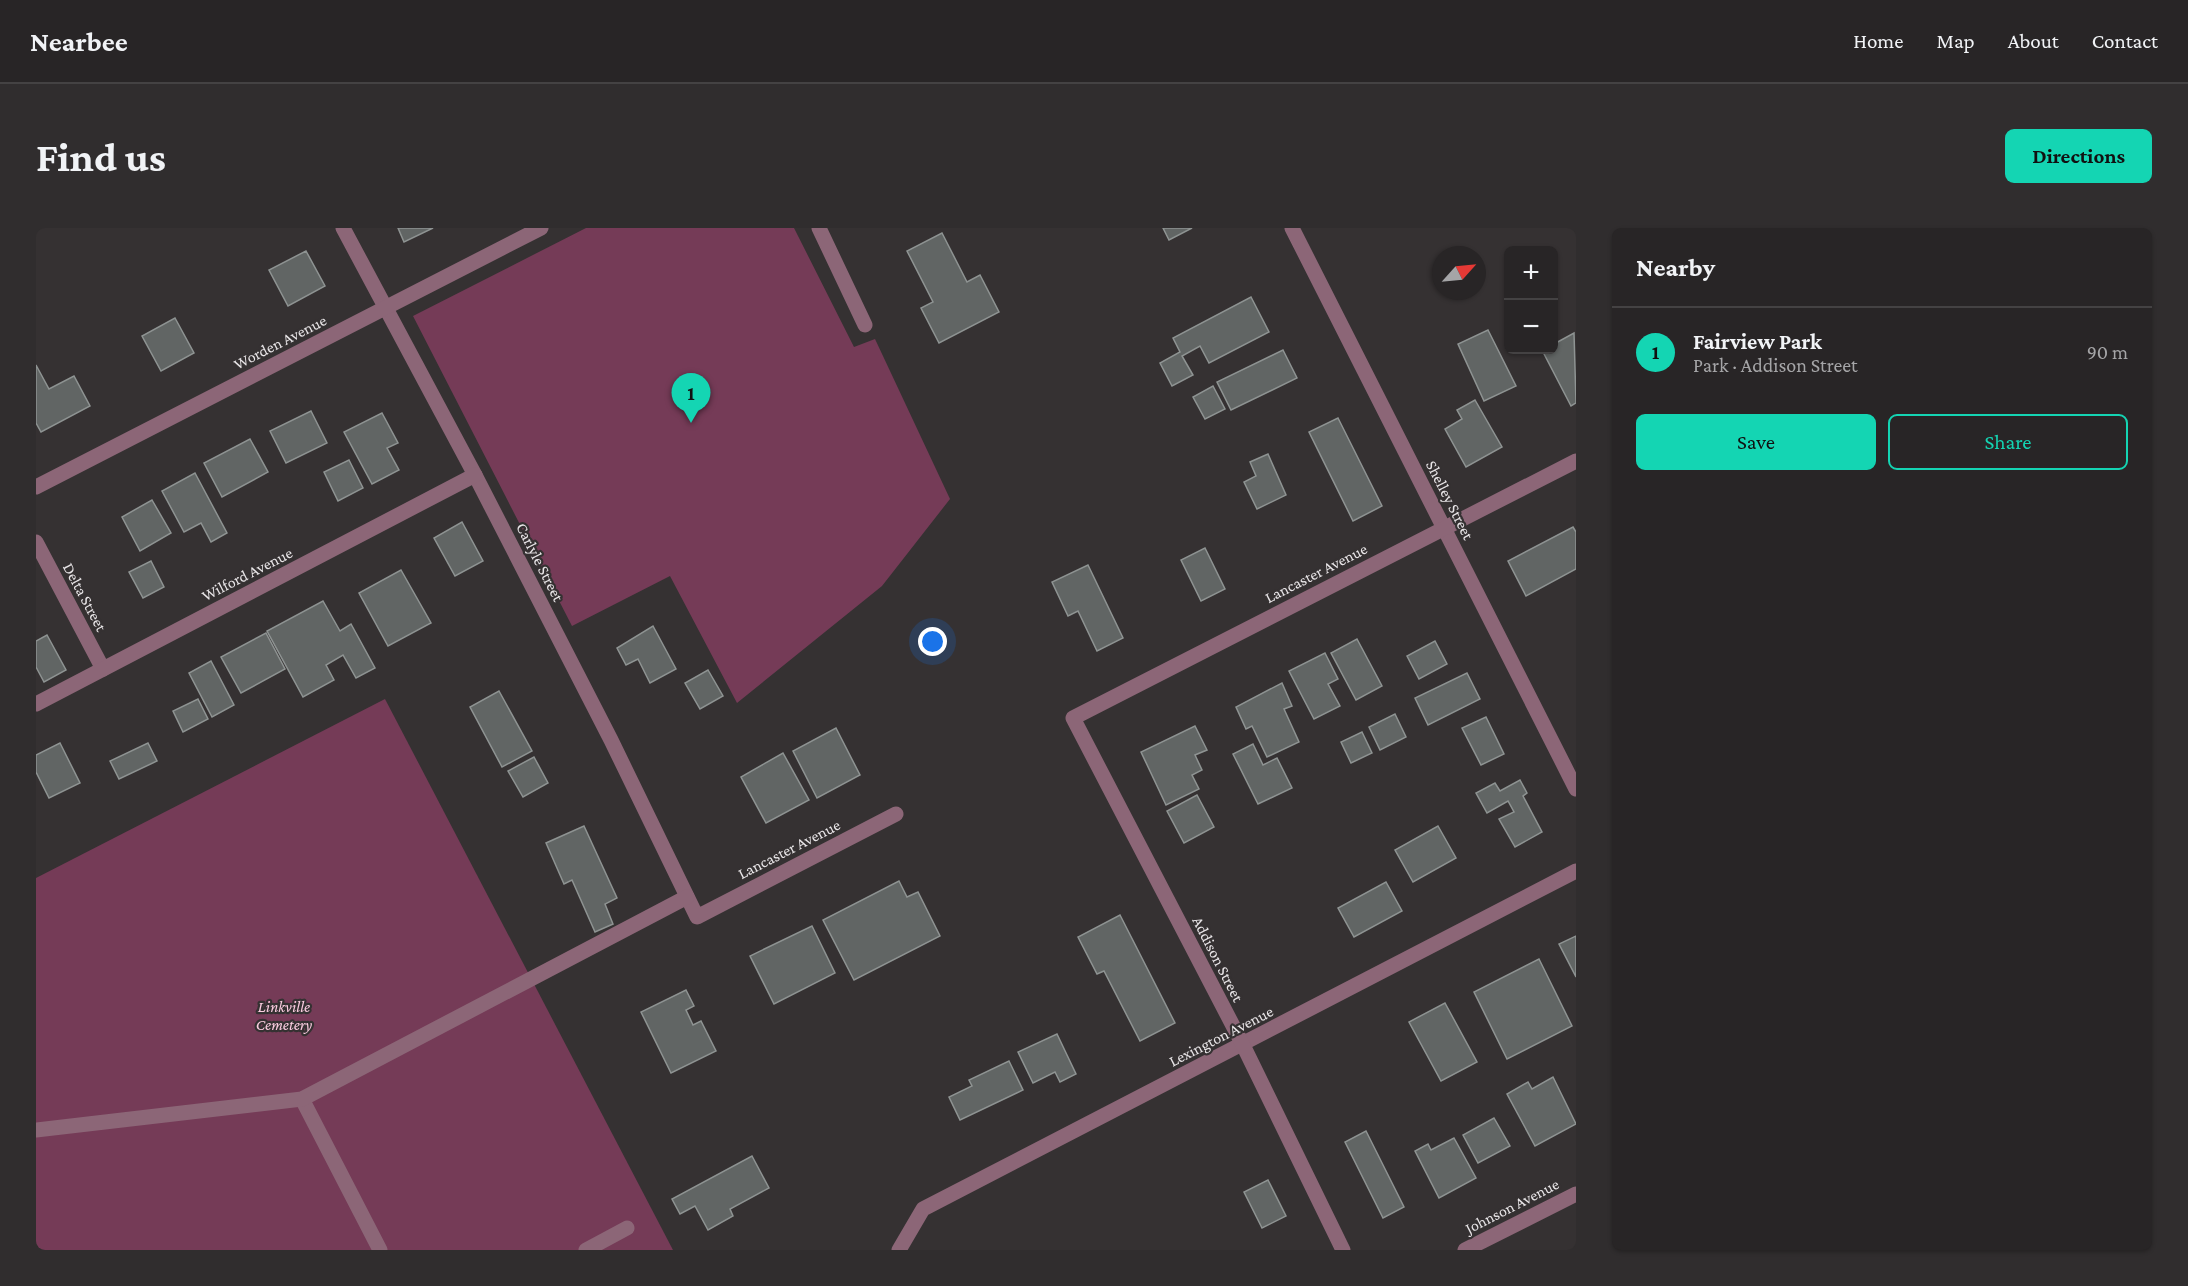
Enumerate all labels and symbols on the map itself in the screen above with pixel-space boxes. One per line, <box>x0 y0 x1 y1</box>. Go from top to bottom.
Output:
north arrow <box>1432 246 1486 300</box>
street label: Worden Avenue <box>231 311 329 373</box>
pin: 1 <box>672 374 710 423</box>
street label: Shelley Street <box>1422 458 1477 543</box>
street label: Carlyle Street <box>512 520 567 605</box>
street label: Lancaster Avenue <box>1262 540 1370 606</box>
street label: Wilford Avenue <box>199 544 295 604</box>
street label: Delta Street <box>60 560 110 635</box>
your location <box>918 627 947 656</box>
street label: Lancaster Avenue <box>735 816 843 882</box>
street label: Addison Street <box>1189 914 1247 1005</box>
park label: Linkville Cemetery <box>256 998 313 1034</box>
street label: Lexington Avenue <box>1166 1002 1276 1071</box>
street label: Johnson Avenue <box>1461 1175 1562 1239</box>

